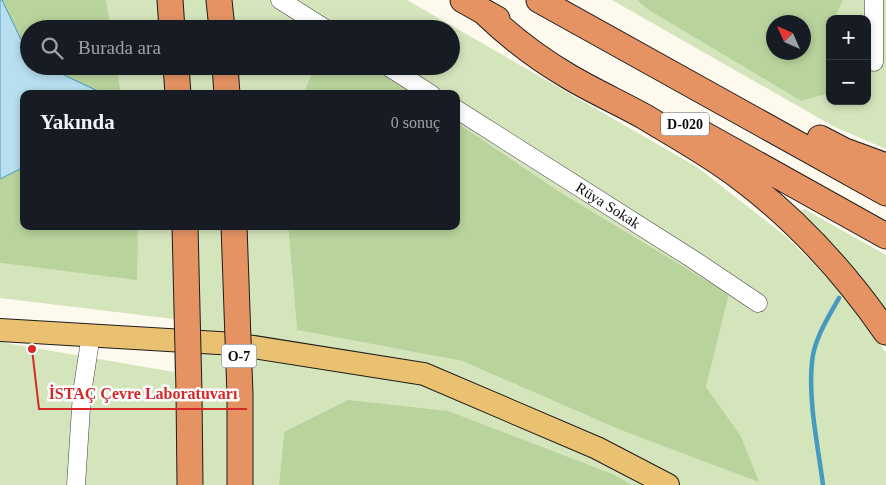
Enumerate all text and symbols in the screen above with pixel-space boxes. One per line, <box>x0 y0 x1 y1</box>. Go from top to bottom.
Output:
north arrow <box>766 15 811 60</box>
map controls <box>826 15 871 105</box>
button: + <box>826 15 871 60</box>
search box <box>20 20 460 75</box>
icon: search <box>38 34 66 62</box>
text: Burada ara <box>78 37 161 58</box>
button: − <box>826 60 871 105</box>
text: Yakında <box>40 110 115 134</box>
road number: D-020 <box>661 112 709 136</box>
text: 0 sonuç <box>391 114 440 131</box>
street label: Rüya Sokak <box>573 179 643 232</box>
road number: O-7 <box>222 344 256 368</box>
callout: İSTAÇ Çevre Laboratuvarı <box>39 378 247 409</box>
text: İSTAÇ Çevre Laboratuvarı <box>49 384 238 403</box>

